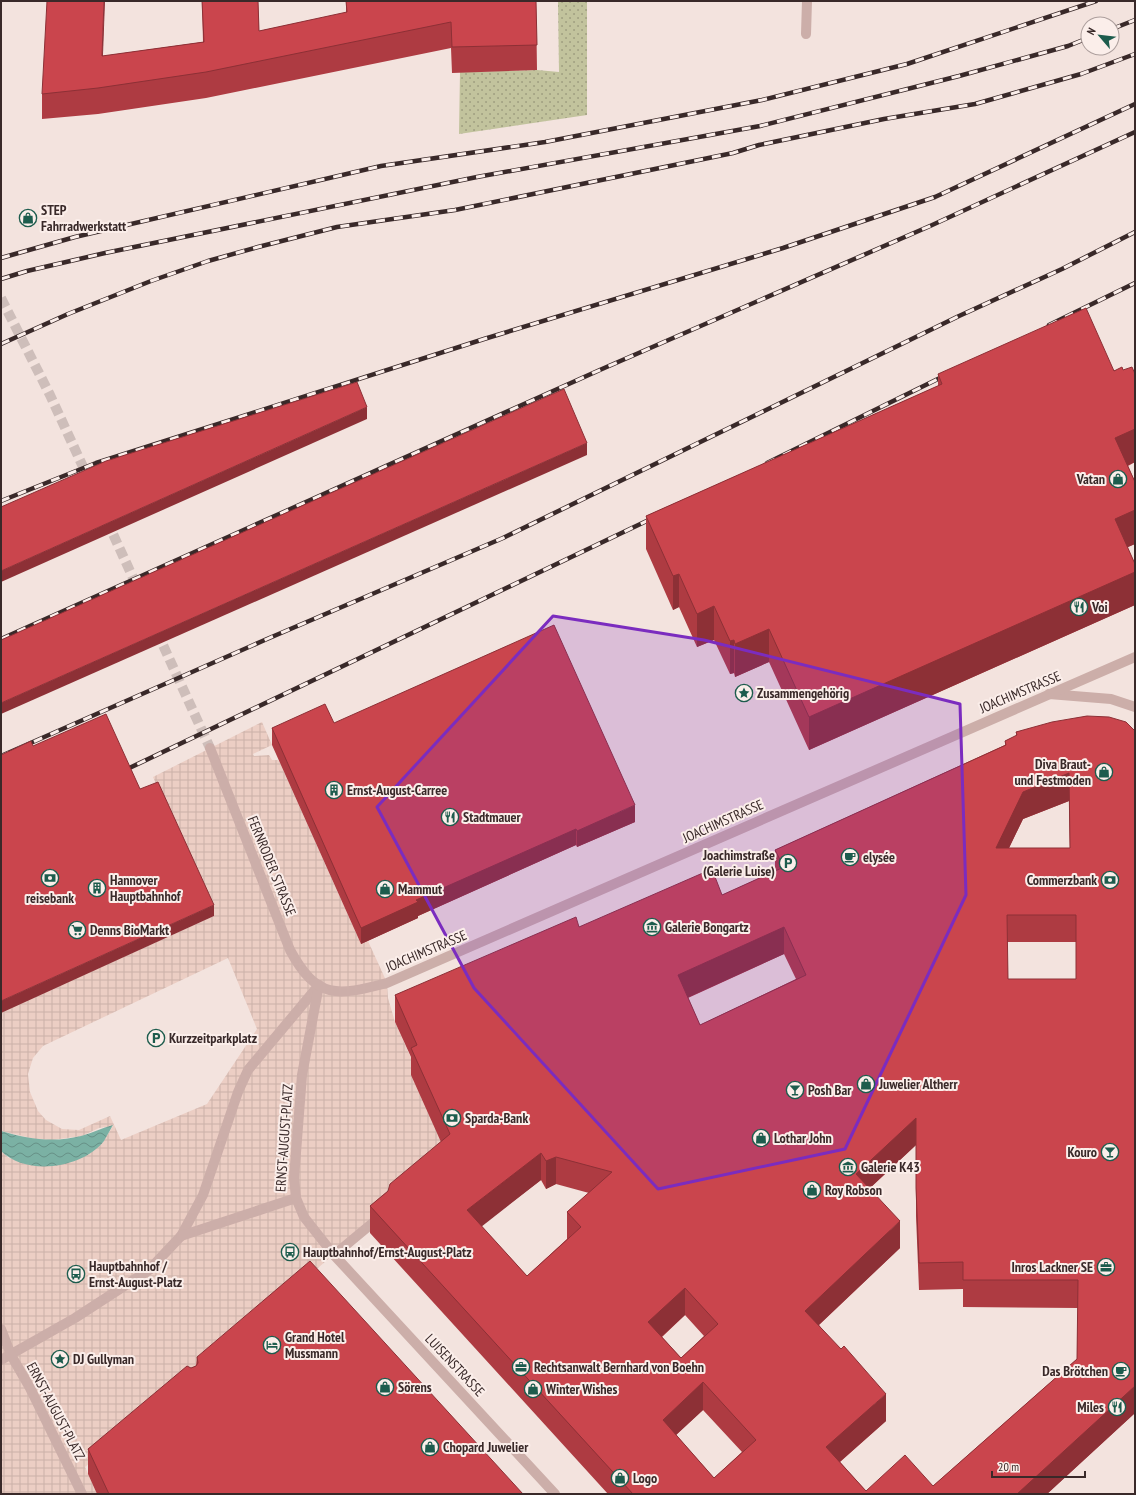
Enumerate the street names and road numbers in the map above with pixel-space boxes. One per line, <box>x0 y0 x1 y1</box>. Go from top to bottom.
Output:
street label: JOACHIMSTRASSE <box>976 667 1063 718</box>
street label: JOACHIMSTRASSE <box>679 795 766 847</box>
street label: FERNRODER STRASSE <box>244 813 300 919</box>
street label: JOACHIMSTRASSE <box>382 926 469 977</box>
street label: ERNST-AUGUST-PLATZ <box>271 1083 297 1193</box>
street label: LUISENSTRASSE <box>421 1330 489 1400</box>
street label: ERNST-AUGUST-PLATZ <box>23 1359 89 1463</box>

